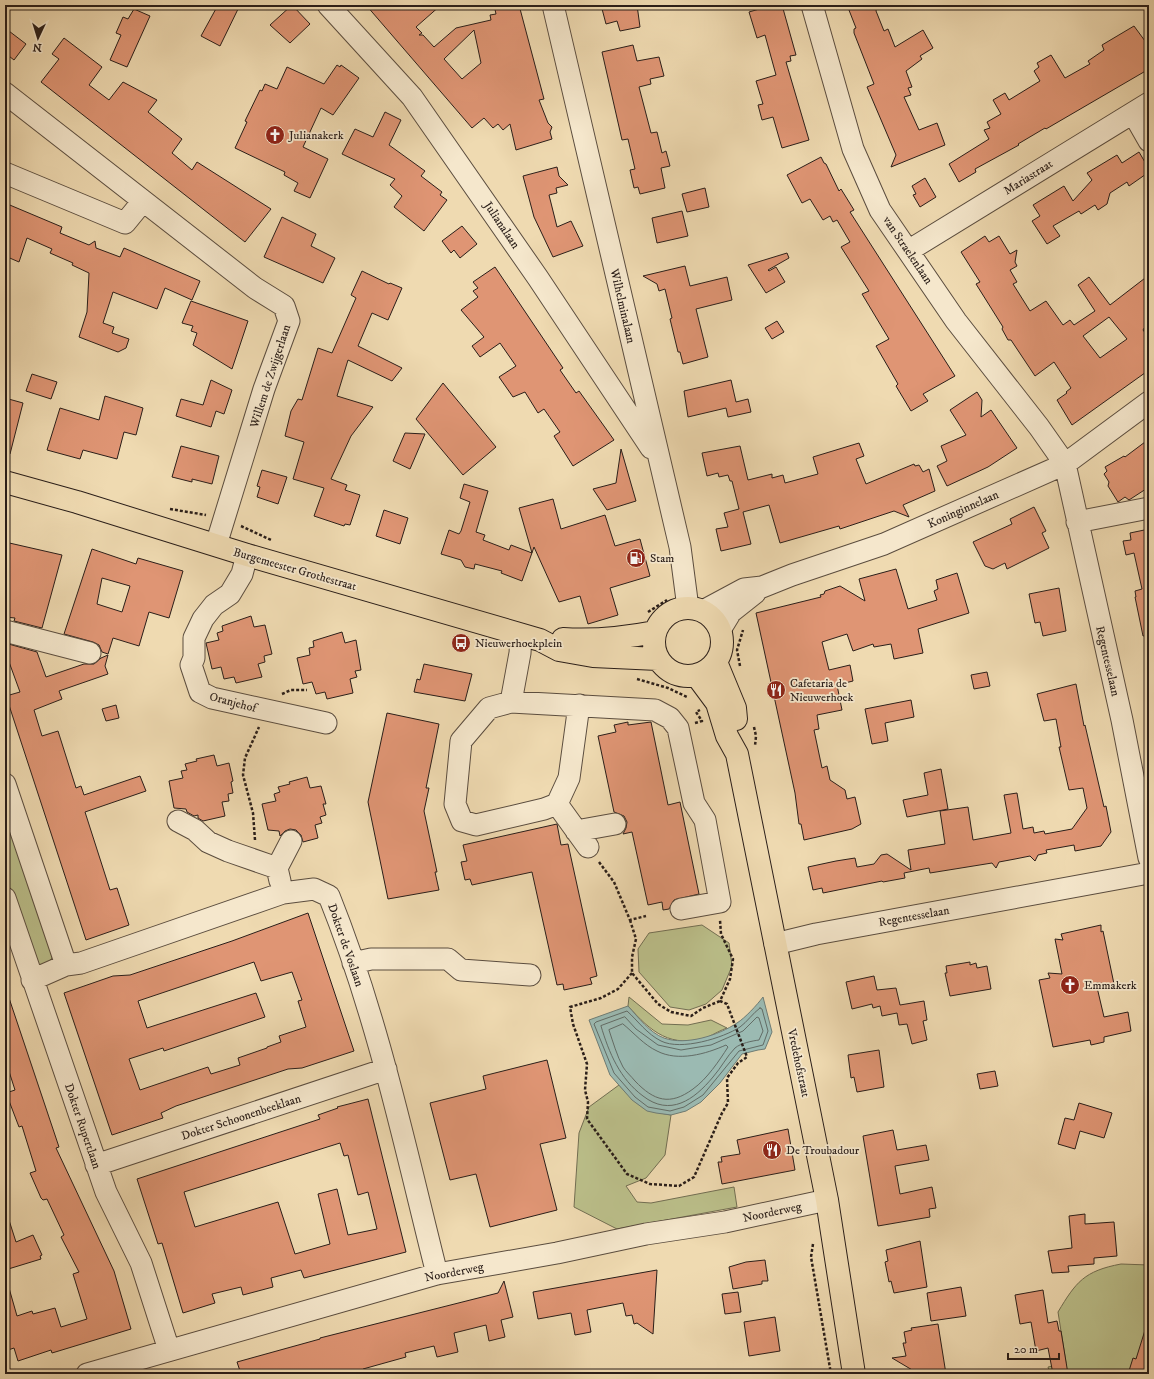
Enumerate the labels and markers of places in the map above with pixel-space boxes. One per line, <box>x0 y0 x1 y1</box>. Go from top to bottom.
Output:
church icon: Julianakerk <box>264 124 286 146</box>
place label: Julianakerk <box>288 128 344 143</box>
fuel station icon: Stam <box>625 547 647 569</box>
place label: Stam <box>650 551 674 566</box>
bus stop icon: Nieuwerhoekplein <box>450 632 472 654</box>
place label: Nieuwerhoekplein <box>475 636 563 651</box>
place label: Cafetaria de Nieuwerhoek <box>790 676 853 705</box>
restaurant icon: Cafetaria de Nieuwerhoek <box>765 679 787 701</box>
church icon: Emmakerk <box>1059 974 1081 996</box>
place label: Emmakerk <box>1084 978 1137 993</box>
restaurant icon: De Troubadour <box>761 1139 783 1161</box>
place label: De Troubadour <box>786 1143 860 1158</box>

